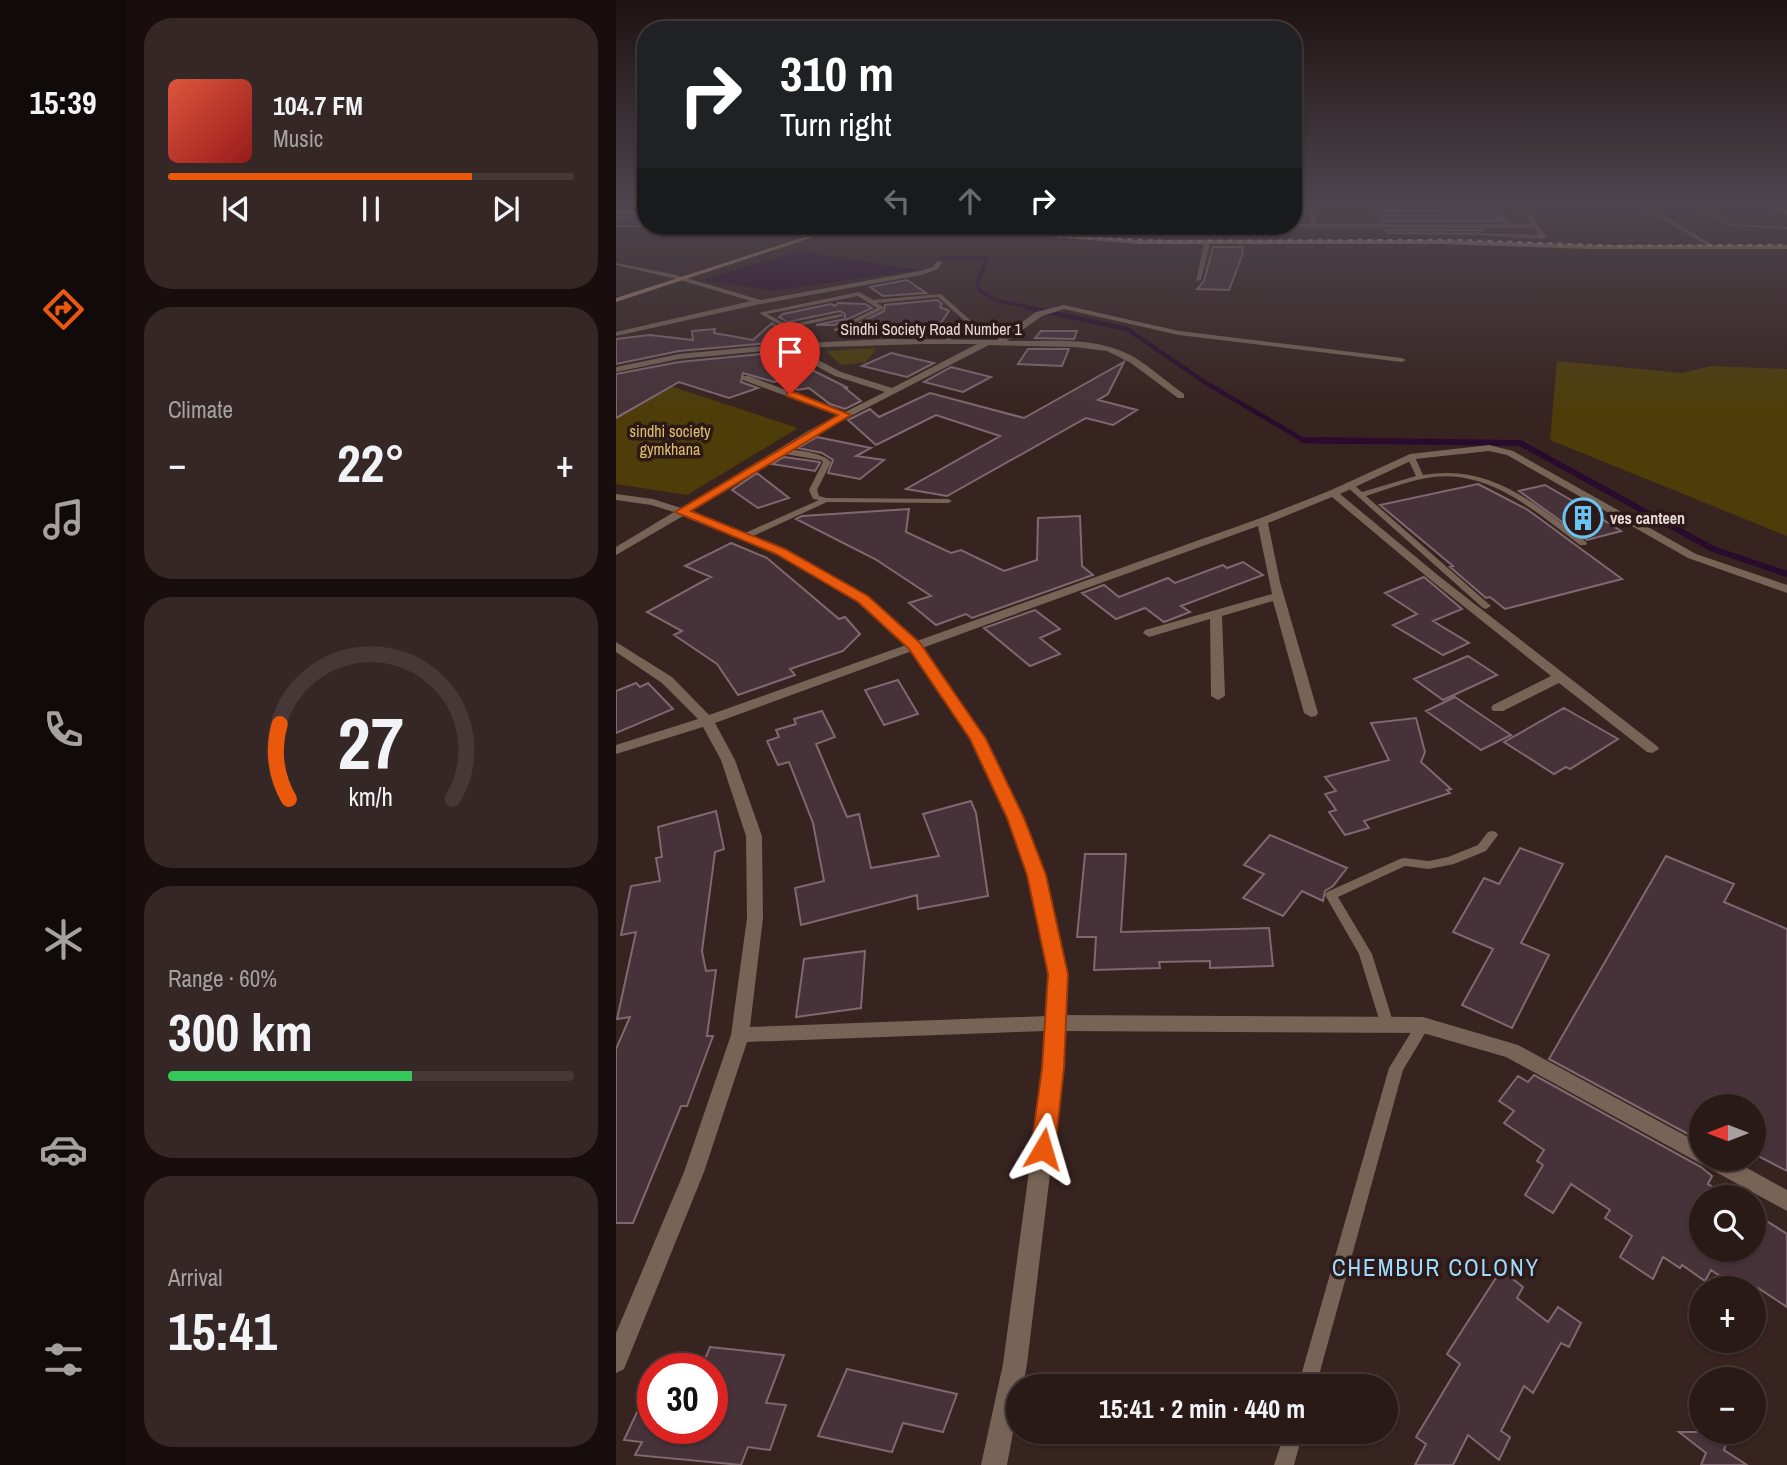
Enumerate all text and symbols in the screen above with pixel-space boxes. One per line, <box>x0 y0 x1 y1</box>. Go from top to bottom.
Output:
text: 310 m <box>780 40 894 106</box>
icon: right <box>665 49 756 140</box>
text: 15:39 <box>29 81 97 124</box>
text: 104.7 FM <box>273 88 363 123</box>
text: Turn right <box>780 103 892 146</box>
text: Music <box>273 123 323 154</box>
icon: left <box>878 182 916 220</box>
icon: ahead <box>951 182 989 220</box>
icon: right <box>1024 182 1062 220</box>
icon: previous <box>217 190 255 228</box>
icon: pause <box>352 190 390 228</box>
icon: next <box>487 190 525 228</box>
icon: directions <box>39 285 88 334</box>
street label: Sindhi Society Road Number 1 <box>840 318 1022 340</box>
pin <box>760 322 820 394</box>
icon: arrive <box>771 333 809 371</box>
text: Climate <box>168 394 233 425</box>
park label: sindhi society gymkhana <box>630 420 711 460</box>
text: 22° <box>337 428 405 498</box>
text: − <box>168 438 186 489</box>
text: + <box>556 438 574 489</box>
icon: music <box>39 495 88 544</box>
building icon: ves canteen <box>1562 497 1604 539</box>
place label: ves canteen <box>1610 507 1685 529</box>
text: 27 <box>338 694 404 792</box>
icon: phone <box>39 705 88 754</box>
text: km/h <box>349 779 393 813</box>
icon: climate <box>39 915 88 964</box>
text: Range · 60% <box>168 963 277 994</box>
text: 300 km <box>168 997 313 1067</box>
north arrow <box>1689 1094 1766 1171</box>
map controls <box>1689 1094 1766 1444</box>
position arrow <box>1006 1112 1080 1186</box>
icon: car <box>39 1125 88 1174</box>
button: search <box>1689 1185 1766 1262</box>
district label: CHEMBUR COLONY <box>1332 1252 1540 1283</box>
text: Arrival <box>168 1262 223 1293</box>
button: + <box>1689 1276 1766 1353</box>
text: 15:41 <box>168 1296 277 1366</box>
icon: filters <box>39 1335 88 1384</box>
speed limit sign: 30 <box>637 1353 728 1444</box>
button: − <box>1689 1367 1766 1444</box>
text: 15:41 · 2 min · 440 m <box>1099 1391 1305 1426</box>

